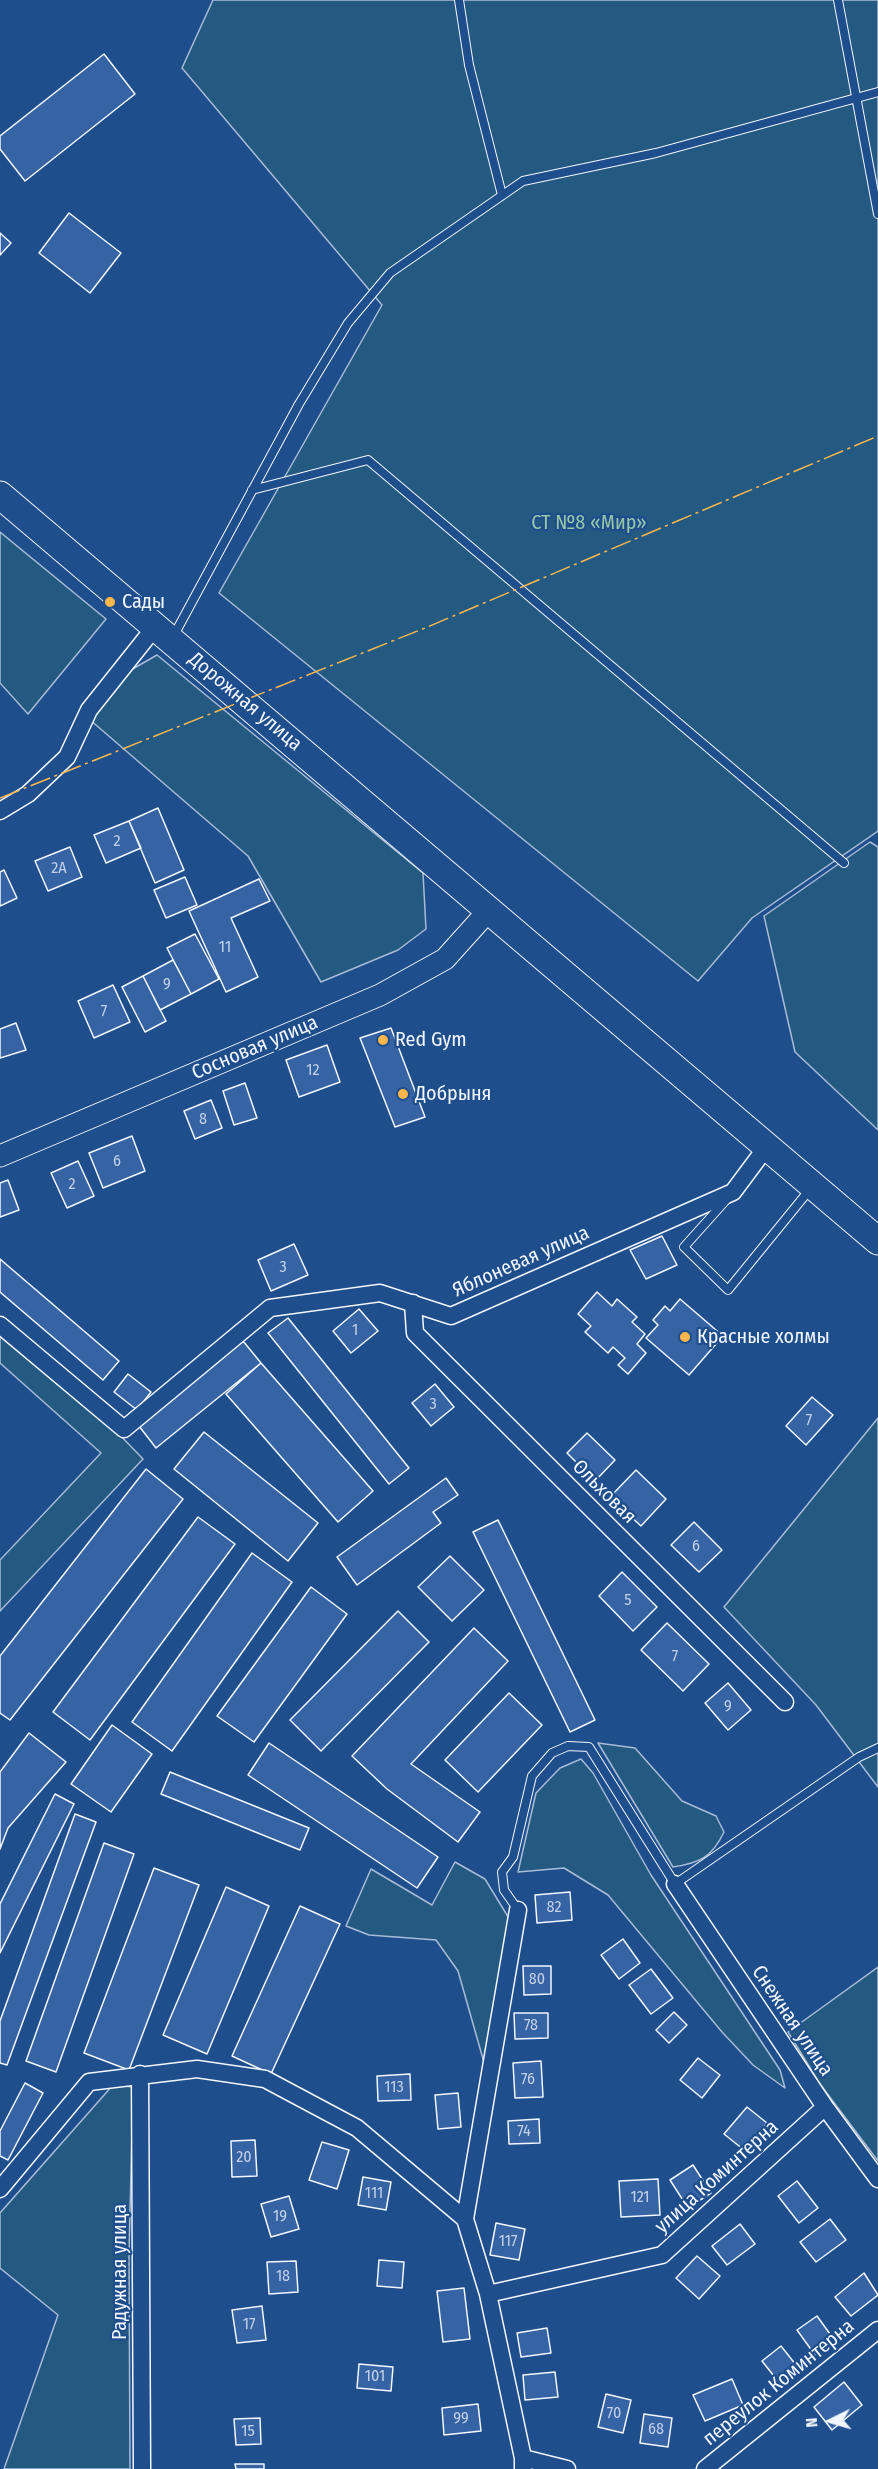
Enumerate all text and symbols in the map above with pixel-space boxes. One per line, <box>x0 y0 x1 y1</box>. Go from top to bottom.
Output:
park label: СТ №8 «Мир» <box>531 511 647 535</box>
place label: Сады <box>122 590 165 614</box>
marker: Сады <box>103 595 117 609</box>
street label: Дорожная улица <box>183 648 307 756</box>
house number: 2 <box>113 832 121 852</box>
house number: 2А <box>51 859 67 879</box>
house number: 11 <box>219 938 231 958</box>
house number: 9 <box>163 975 171 995</box>
house number: 7 <box>101 1002 107 1022</box>
street label: Сосновая улица <box>188 1011 322 1085</box>
place label: Red Gym <box>395 1028 467 1052</box>
marker: Red Gym <box>376 1033 390 1047</box>
house number: 12 <box>306 1061 320 1081</box>
place label: Добрыня <box>415 1082 492 1106</box>
marker: Добрыня <box>396 1087 410 1101</box>
house number: 8 <box>199 1110 207 1130</box>
house number: 6 <box>113 1152 121 1172</box>
house number: 2 <box>68 1175 76 1195</box>
street label: Яблоневая улица <box>449 1221 593 1303</box>
house number: 3 <box>279 1258 287 1278</box>
house number: 1 <box>352 1321 358 1341</box>
place label: Красные холмы <box>697 1325 830 1349</box>
marker: Красные холмы <box>678 1330 692 1344</box>
house number: 3 <box>429 1395 437 1415</box>
house number: 7 <box>806 1411 812 1431</box>
street label: Ольховая <box>567 1455 641 1529</box>
house number: 6 <box>692 1537 700 1557</box>
house number: 5 <box>624 1591 632 1611</box>
house number: 7 <box>672 1647 678 1667</box>
house number: 9 <box>724 1697 732 1717</box>
house number: 82 <box>547 1898 561 1918</box>
street label: Снежная улица <box>746 1961 838 2081</box>
house number: 80 <box>529 1970 545 1990</box>
house number: 78 <box>524 2016 538 2036</box>
house number: 76 <box>521 2070 535 2090</box>
house number: 113 <box>384 2078 404 2098</box>
street label: улица Коминтерна <box>650 2115 784 2239</box>
house number: 74 <box>517 2122 531 2142</box>
house number: 20 <box>236 2148 252 2168</box>
house number: 111 <box>365 2184 383 2204</box>
house number: 121 <box>630 2188 650 2208</box>
street label: Радужная улица <box>108 2204 132 2340</box>
house number: 19 <box>273 2207 287 2227</box>
house number: 117 <box>499 2232 517 2252</box>
house number: 18 <box>276 2267 290 2287</box>
house number: 17 <box>243 2315 255 2335</box>
street label: переулок Коминтерна <box>699 2315 859 2451</box>
house number: 101 <box>365 2367 385 2387</box>
north arrow <box>800 2391 860 2451</box>
house number: 70 <box>607 2404 621 2424</box>
house number: 99 <box>453 2409 469 2429</box>
text: N <box>802 2417 821 2428</box>
house number: 68 <box>648 2420 664 2440</box>
house number: 15 <box>241 2422 255 2442</box>

